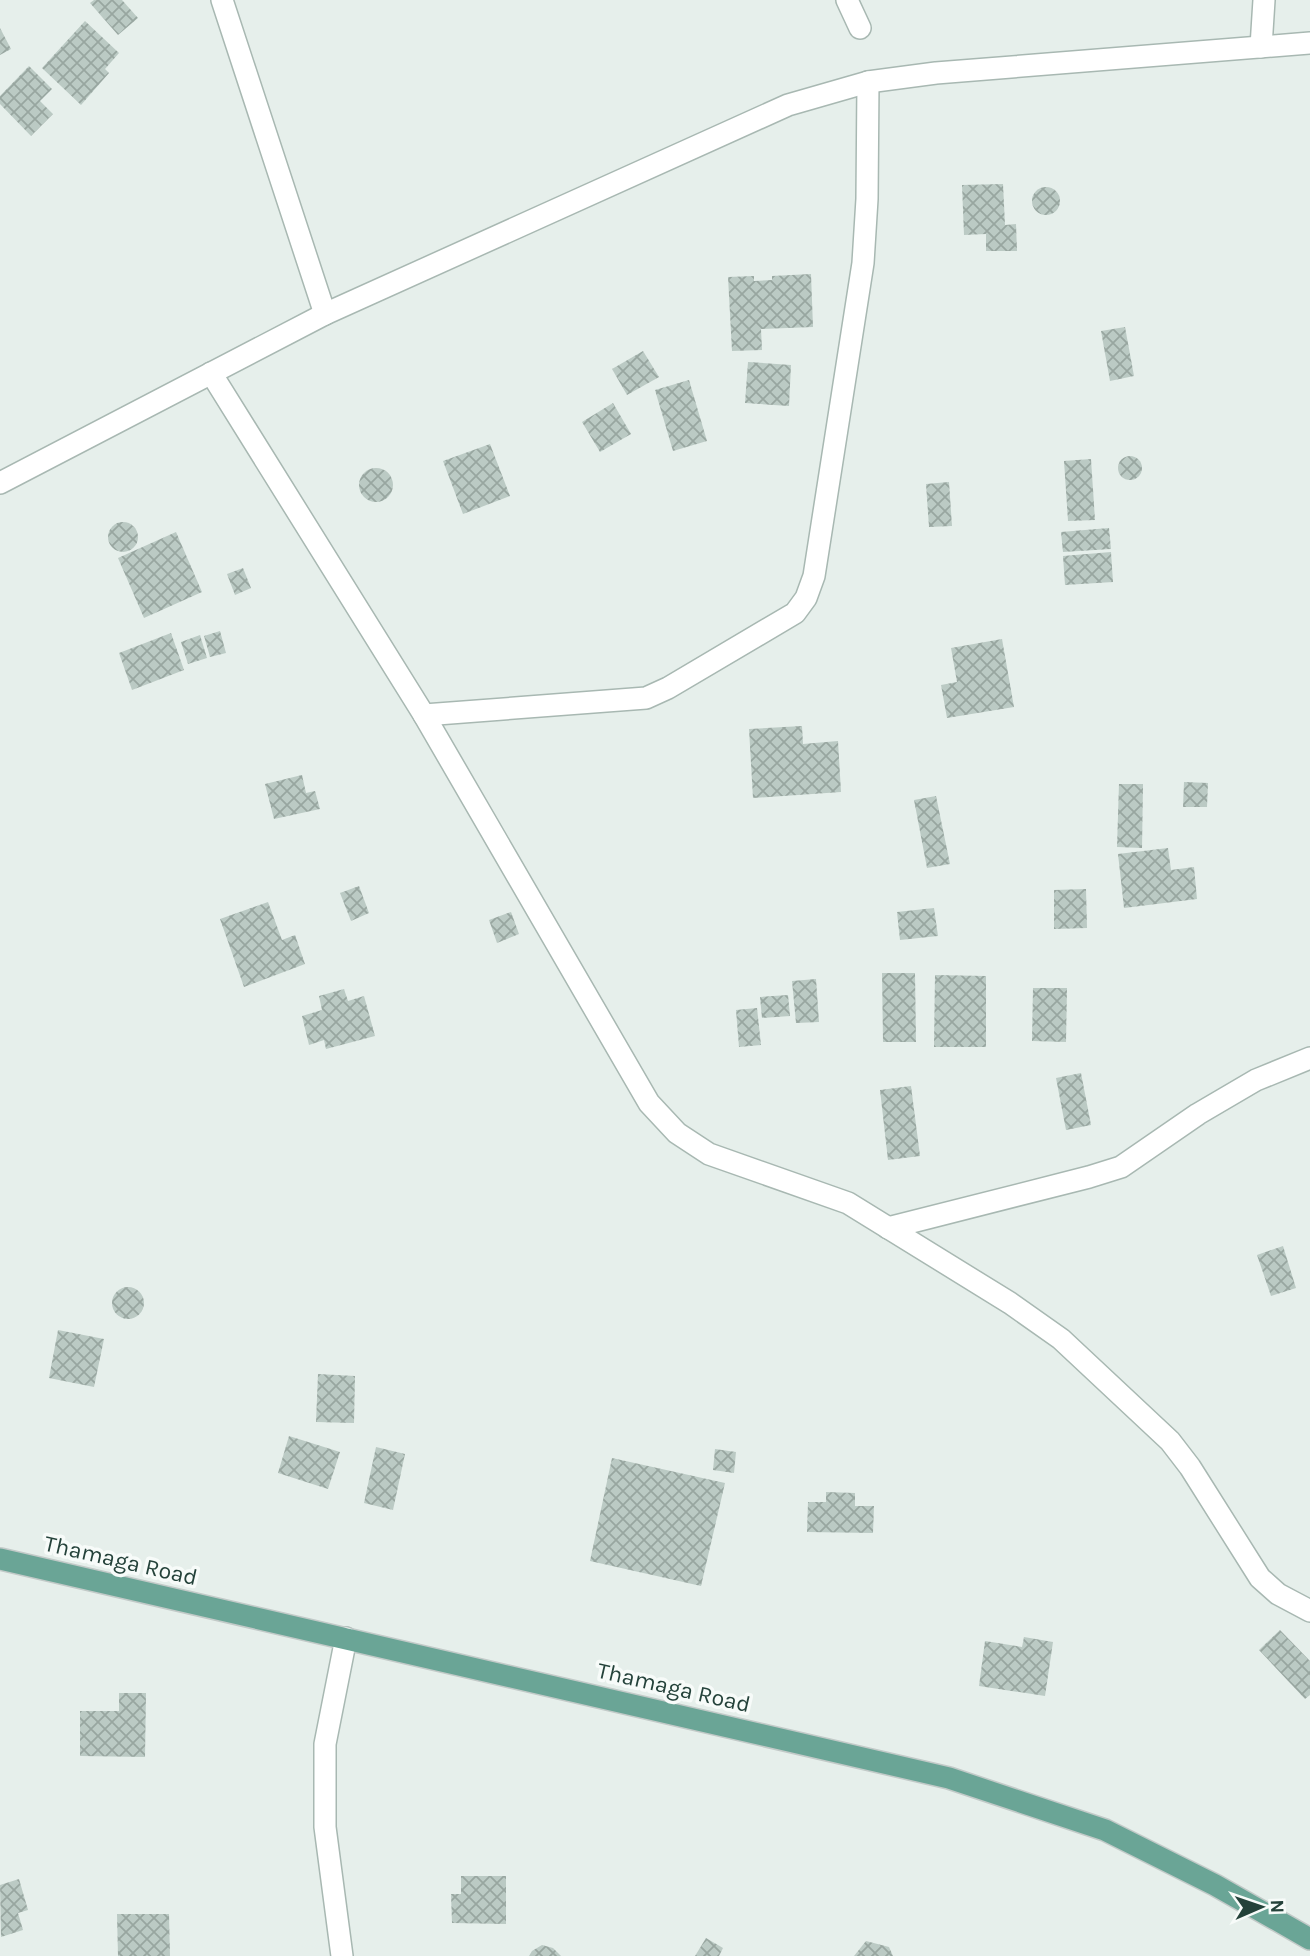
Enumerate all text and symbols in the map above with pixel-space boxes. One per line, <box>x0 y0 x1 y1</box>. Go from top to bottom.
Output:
street label: Thamaga Road <box>42 1530 200 1591</box>
street label: Thamaga Road <box>595 1657 753 1718</box>
north arrow <box>1226 1872 1296 1942</box>
text: N <box>1266 1899 1288 1914</box>

